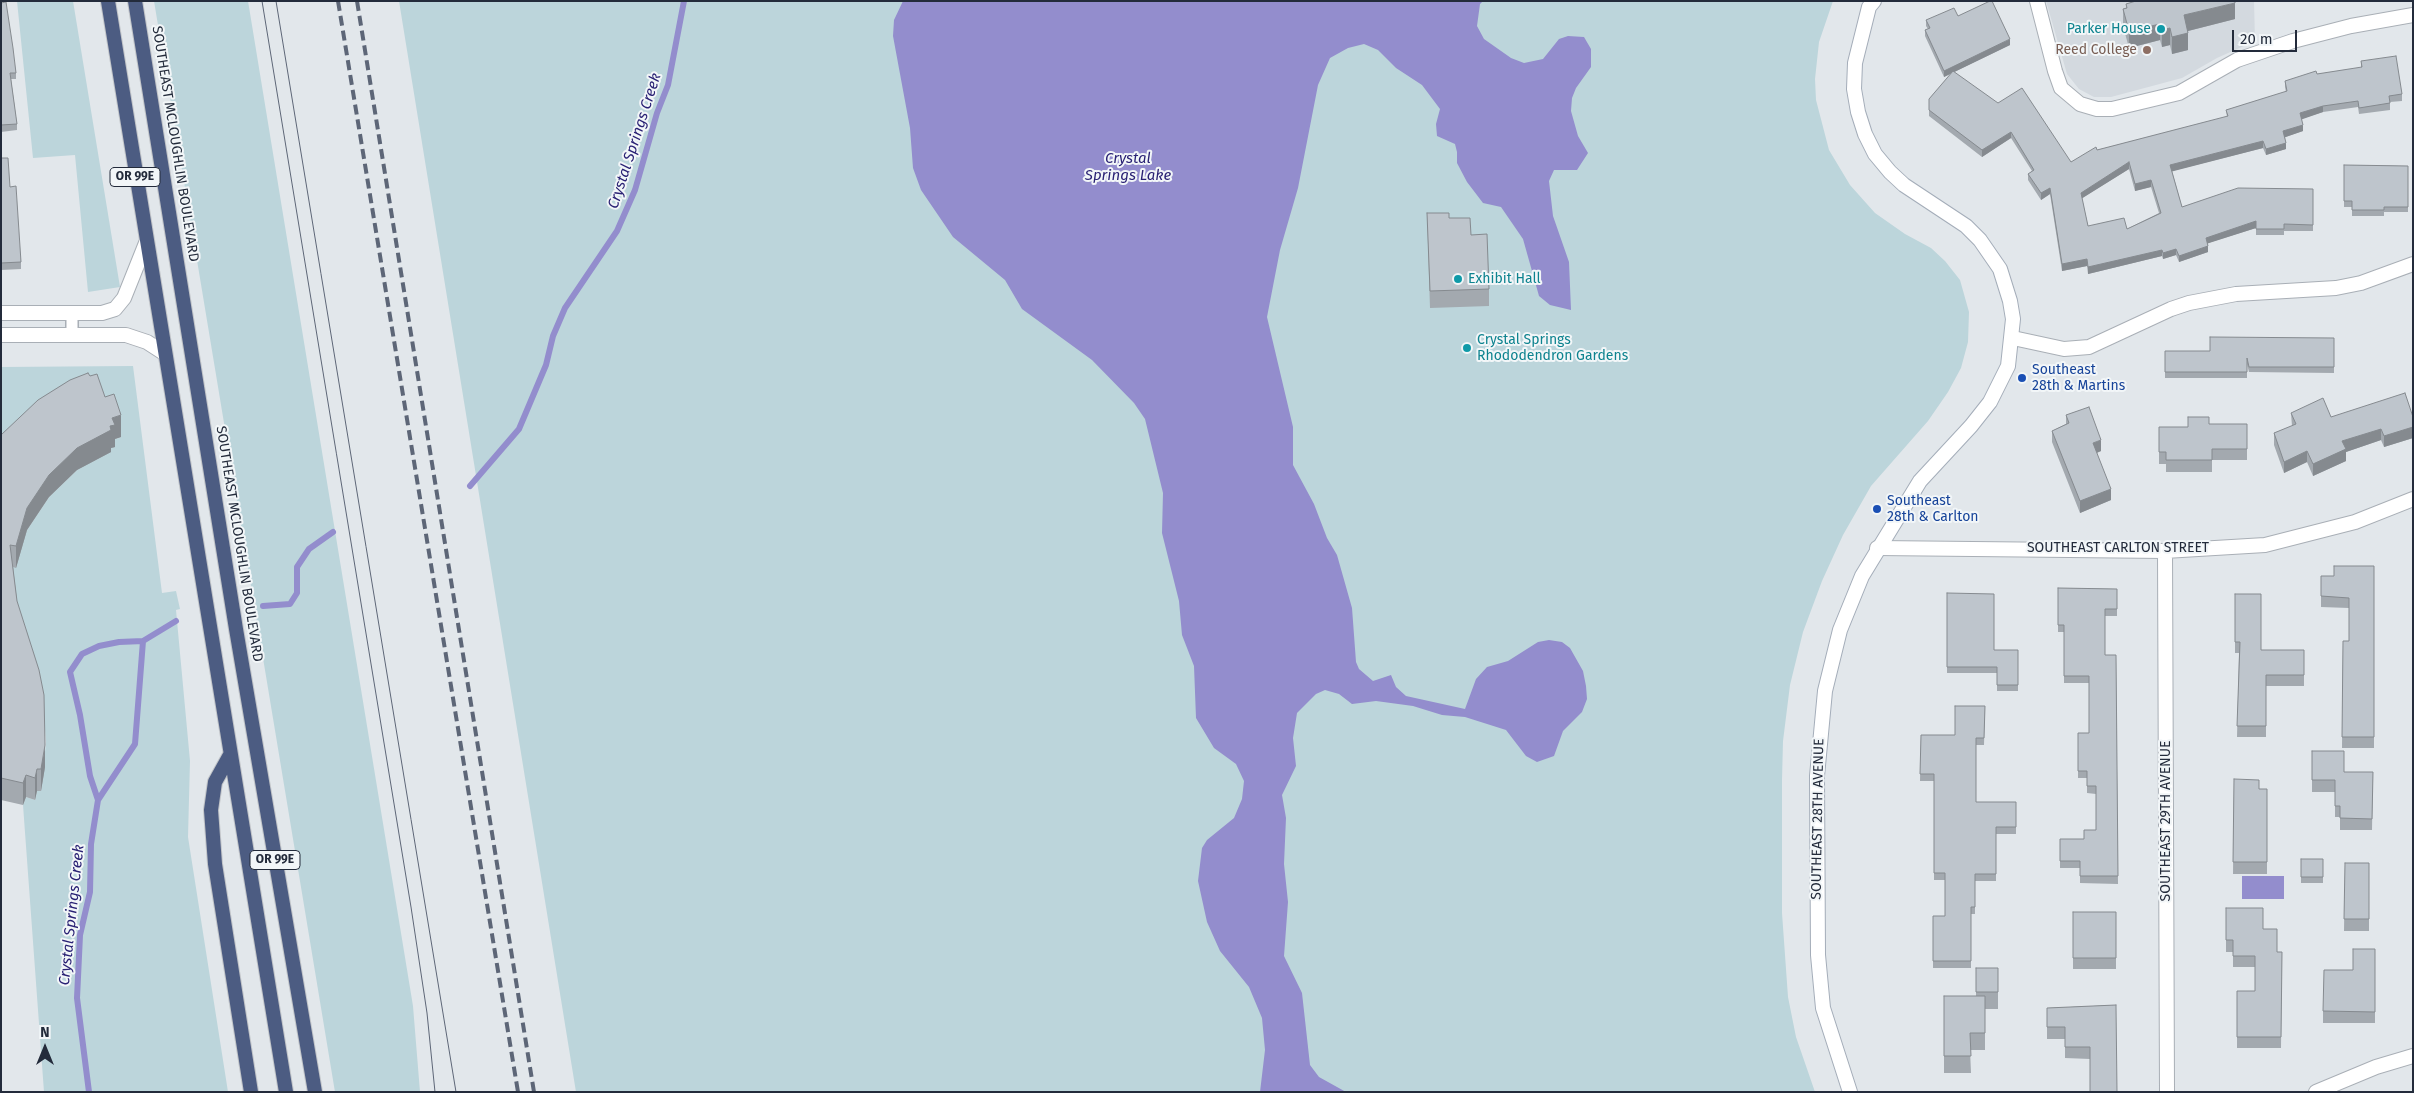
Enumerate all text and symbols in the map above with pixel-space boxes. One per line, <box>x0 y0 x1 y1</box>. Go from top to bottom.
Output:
scale bar <box>2234 20 2299 52</box>
place label: Parker House <box>2067 21 2151 37</box>
marker: Parker House <box>2155 23 2167 35</box>
street label: SOUTHEAST MCLOUGHLIN BOULEVARD <box>148 25 202 263</box>
text: 20 m <box>2240 30 2273 48</box>
place label: Reed College <box>2055 42 2137 58</box>
marker: Reed College <box>2141 44 2153 56</box>
water label: Crystal Springs Creek <box>605 71 665 211</box>
water label: Crystal Springs Lake <box>1085 150 1171 185</box>
road number: OR 99E <box>110 168 160 186</box>
place label: Exhibit Hall <box>1468 271 1541 287</box>
marker: Exhibit Hall <box>1452 273 1464 285</box>
place label: Crystal Springs Rhododendron Gardens <box>1477 332 1628 364</box>
marker: Crystal Springs Rhododendron Gardens <box>1461 342 1473 354</box>
place label: Southeast 28th & Martins <box>2032 362 2125 394</box>
marker: Southeast 28th & Martins <box>2016 372 2028 384</box>
street label: SOUTHEAST MCLOUGHLIN BOULEVARD <box>212 425 266 663</box>
place label: Southeast 28th & Carlton <box>1887 493 1979 526</box>
marker: Southeast 28th & Carlton <box>1871 503 1883 515</box>
street label: SOUTHEAST CARLTON STREET <box>2027 540 2209 556</box>
street label: SOUTHEAST 28TH AVENUE <box>1808 738 1828 900</box>
street label: SOUTHEAST 29TH AVENUE <box>2158 741 2174 901</box>
water label: Crystal Springs Creek <box>56 844 88 986</box>
road number: OR 99E <box>250 850 300 870</box>
north arrow <box>20 1023 70 1073</box>
text: N <box>40 1024 50 1041</box>

